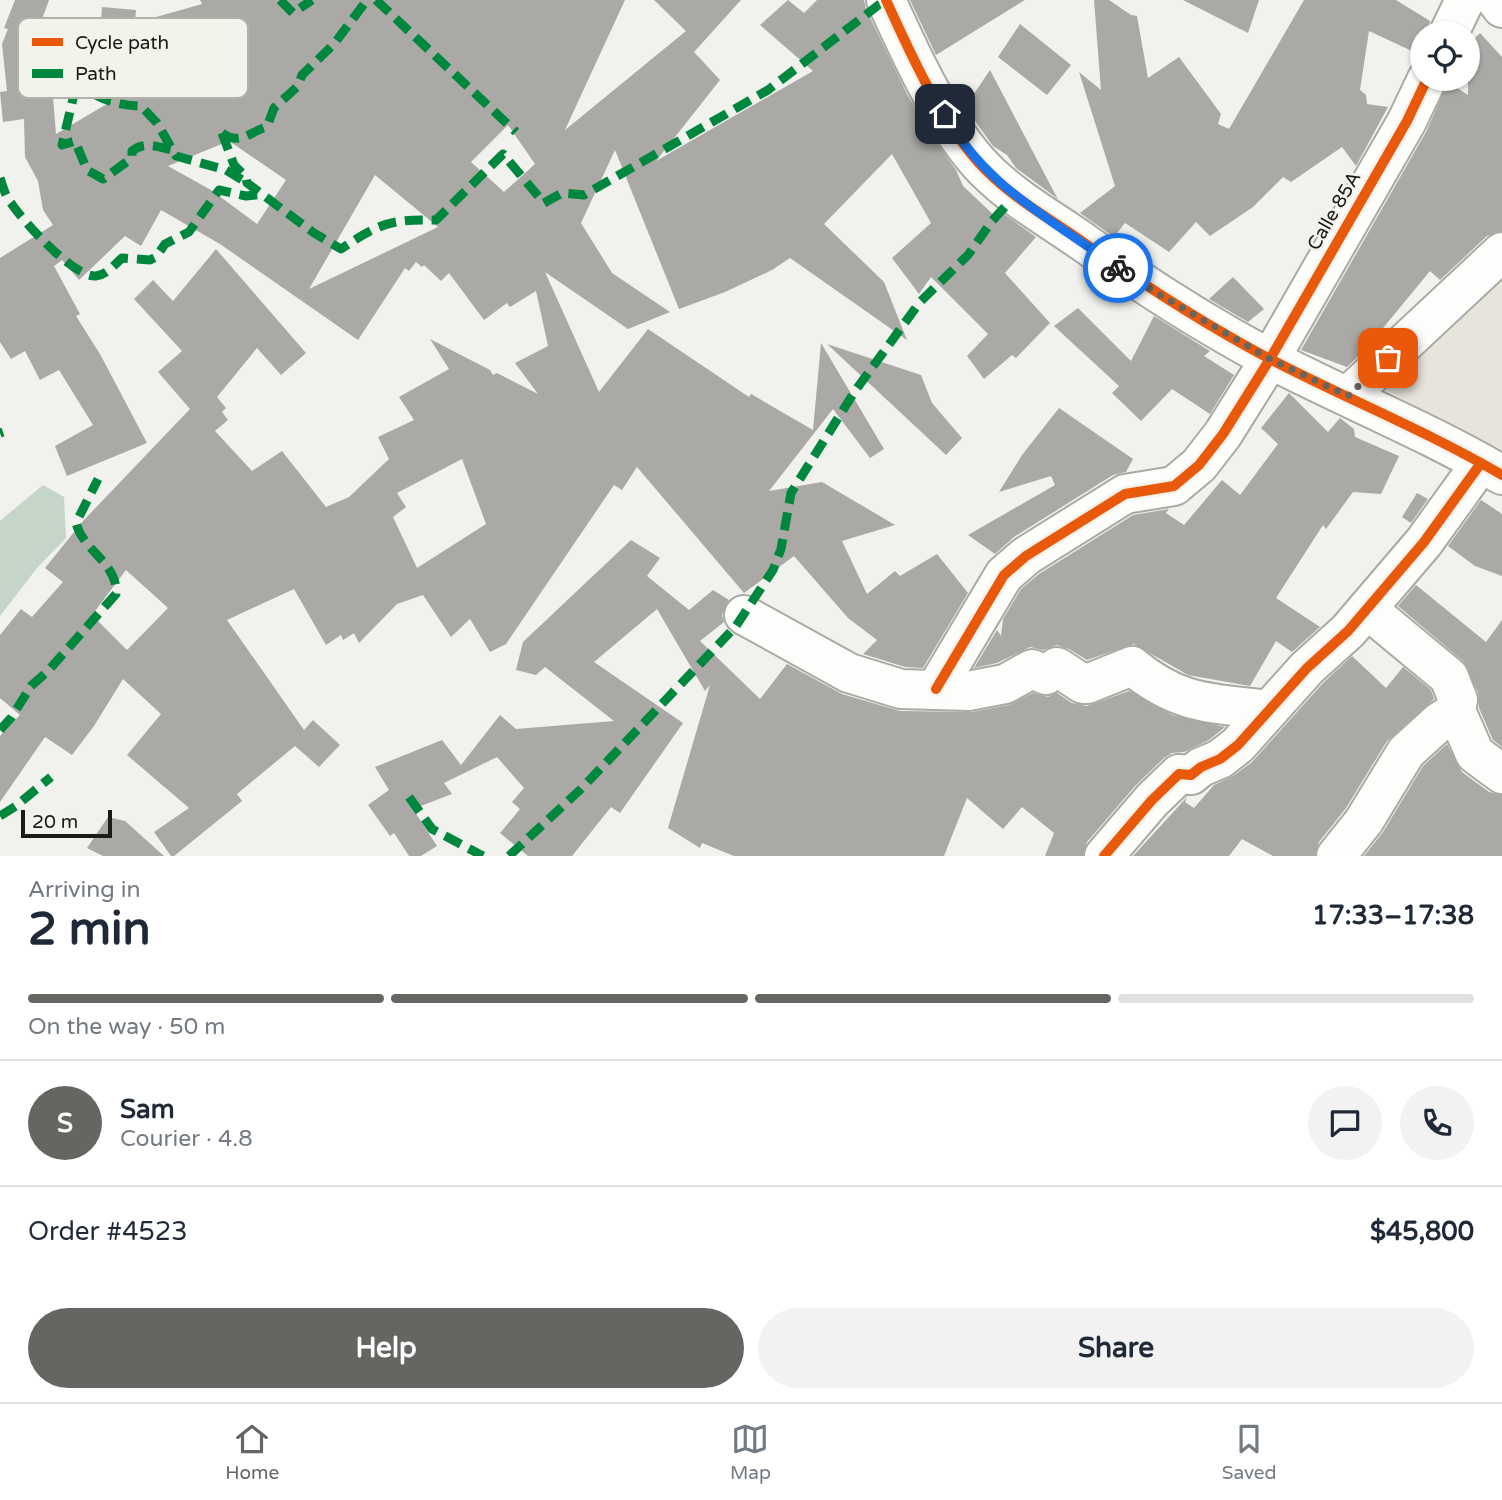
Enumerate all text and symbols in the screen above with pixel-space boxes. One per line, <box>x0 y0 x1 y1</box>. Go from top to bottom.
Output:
legend <box>18 18 248 98</box>
map controls <box>1410 21 1480 91</box>
button: locate <box>1410 21 1480 91</box>
text: Cycle path <box>75 32 169 54</box>
text: Path <box>75 63 117 85</box>
pin <box>915 84 975 144</box>
icon: home <box>926 95 964 133</box>
street label: Calle 85A <box>1303 168 1365 254</box>
courier <box>1083 233 1153 303</box>
icon: bike <box>1099 249 1137 287</box>
pin <box>1358 328 1418 388</box>
icon: bag <box>1369 339 1407 377</box>
scale bar <box>21 807 112 839</box>
text: 20 m <box>32 811 78 833</box>
text: Arriving in <box>28 876 141 904</box>
text: 17:33–17:38 <box>1312 900 1474 931</box>
text: 2 min <box>28 902 151 957</box>
text: On the way · 50 m <box>28 1013 225 1041</box>
button: chat <box>1308 1086 1382 1160</box>
button: phone <box>1400 1086 1474 1160</box>
text: Sam <box>120 1094 175 1125</box>
text: S <box>57 1108 73 1139</box>
text: Courier · 4.8 <box>120 1125 253 1153</box>
text: Order #4523 <box>28 1216 188 1247</box>
text: $45,800 <box>1370 1216 1474 1247</box>
button: Help <box>28 1308 744 1388</box>
button: Share <box>758 1308 1474 1388</box>
tab: Home <box>225 1420 279 1484</box>
tab: Map <box>730 1420 771 1484</box>
tab: Saved <box>1222 1420 1277 1484</box>

